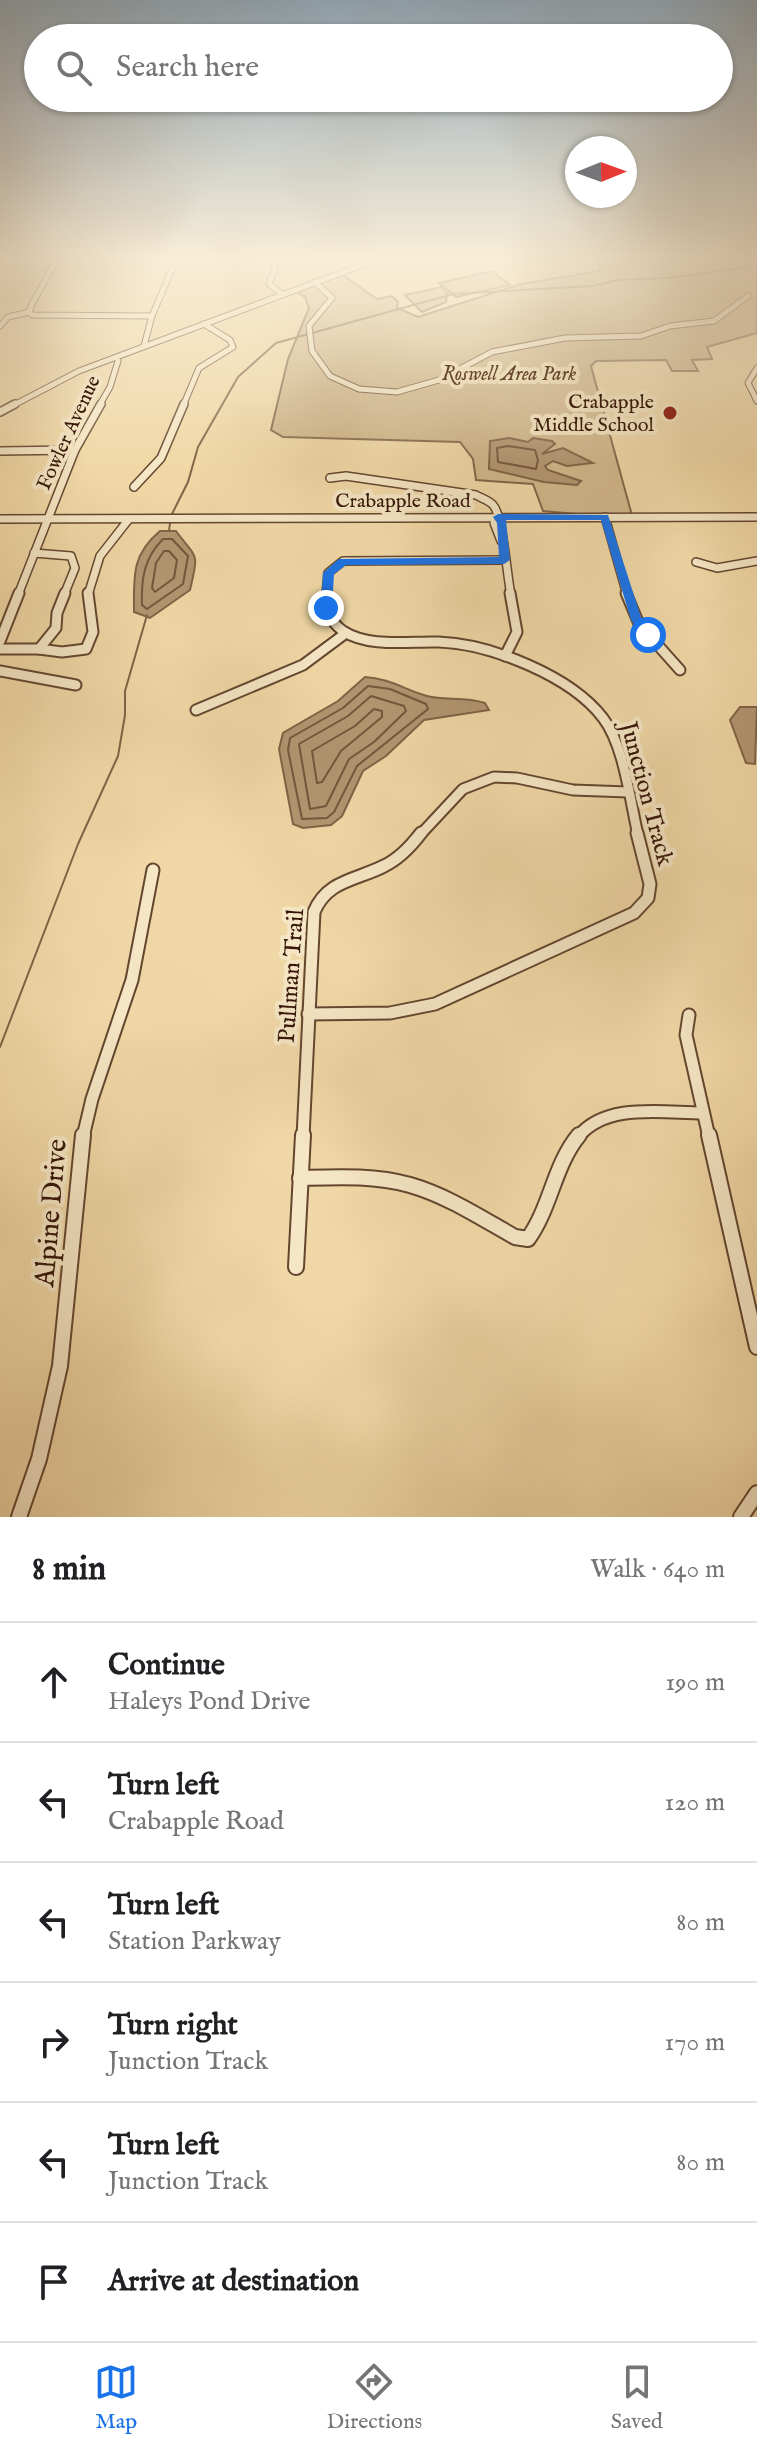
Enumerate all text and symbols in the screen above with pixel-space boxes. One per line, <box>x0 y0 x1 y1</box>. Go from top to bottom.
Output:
search box <box>24 24 733 112</box>
icon: search <box>52 46 96 90</box>
text: Search here <box>116 49 259 87</box>
north arrow <box>565 136 637 208</box>
park label: Roswell Area Park <box>442 362 576 387</box>
street label: Fowler Avenue <box>32 372 106 494</box>
place label: Crabapple Middle School <box>533 390 655 438</box>
marker: Crabapple Middle School <box>661 404 679 422</box>
street label: Crabapple Road <box>335 489 471 514</box>
route end <box>308 590 344 626</box>
route start <box>630 617 666 653</box>
street label: Junction Track <box>611 716 680 870</box>
street label: Pullman Trail <box>272 908 312 1044</box>
street label: Alpine Drive <box>28 1137 76 1289</box>
text: 8 min <box>32 1548 106 1591</box>
text: Walk · 640 m <box>590 1553 725 1586</box>
text: Continue <box>108 1647 225 1685</box>
icon: ahead <box>32 1660 76 1704</box>
text: 190 m <box>665 1666 725 1699</box>
text: Haleys Pond Drive <box>108 1685 311 1718</box>
text: Turn left <box>108 1767 219 1805</box>
icon: left <box>32 1780 76 1824</box>
text: 120 m <box>665 1786 725 1819</box>
text: Crabapple Road <box>108 1805 284 1838</box>
text: Turn left <box>108 1887 219 1925</box>
icon: left <box>32 1900 76 1944</box>
text: 80 m <box>676 1906 725 1939</box>
text: Station Parkway <box>108 1925 281 1958</box>
text: Turn right <box>108 2007 238 2045</box>
icon: right <box>32 2020 76 2064</box>
text: 170 m <box>665 2026 725 2059</box>
text: Junction Track <box>108 2045 268 2078</box>
text: Turn left <box>108 2127 219 2165</box>
icon: left <box>32 2140 76 2184</box>
text: 80 m <box>676 2146 725 2179</box>
text: Junction Track <box>108 2165 268 2198</box>
icon: arrive <box>32 2260 76 2304</box>
text: Arrive at destination <box>108 2263 359 2301</box>
tab: Map <box>94 2360 138 2436</box>
tab: Directions <box>327 2360 422 2436</box>
tab: Saved <box>611 2360 663 2436</box>

